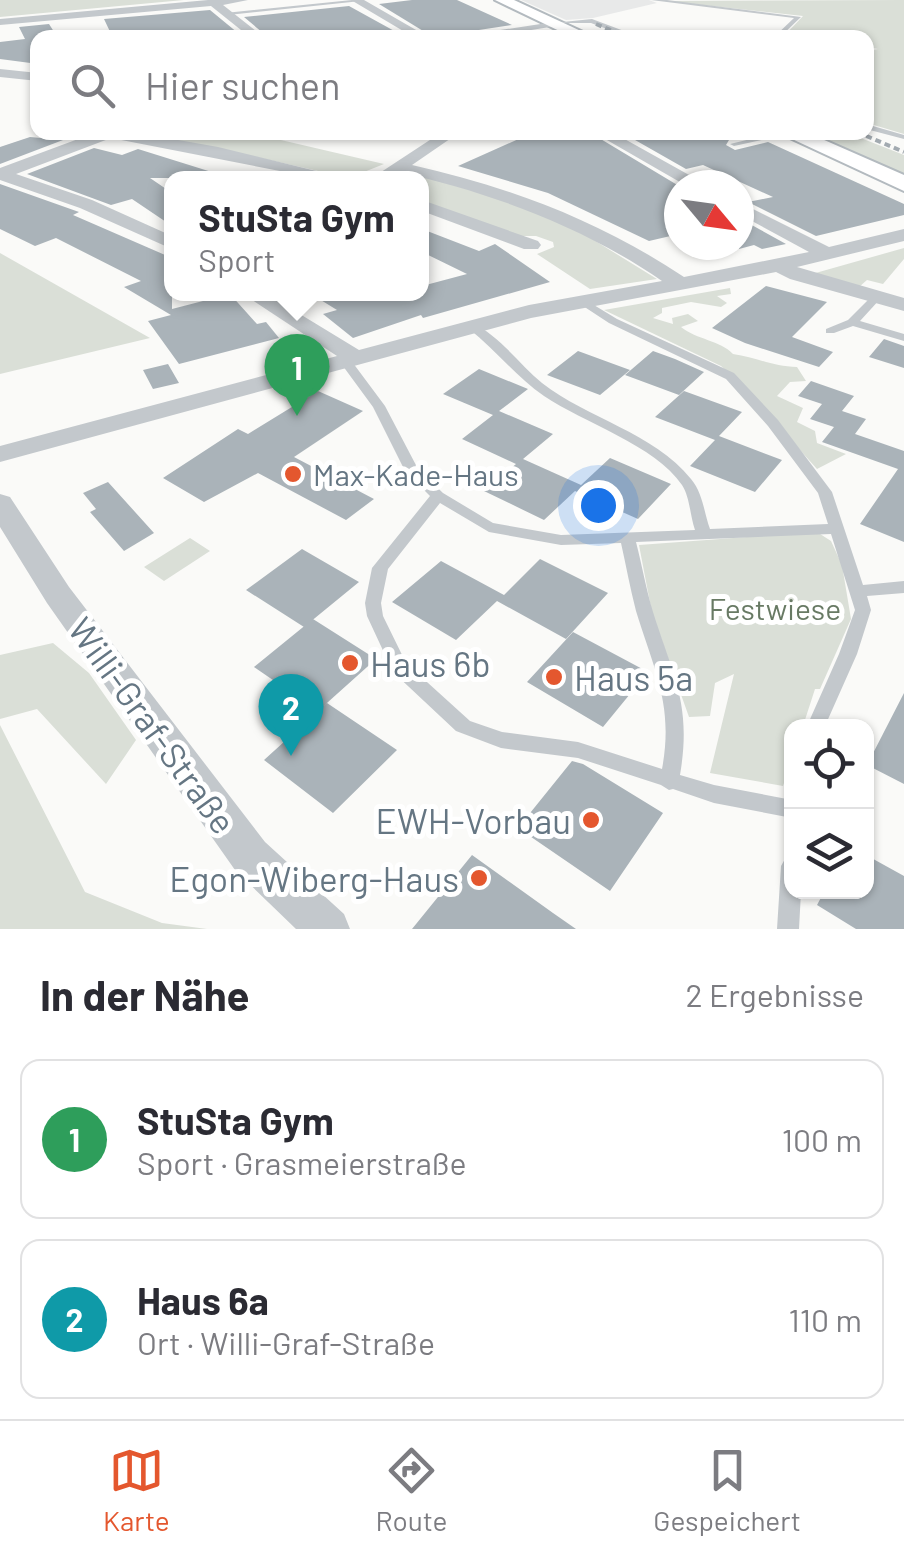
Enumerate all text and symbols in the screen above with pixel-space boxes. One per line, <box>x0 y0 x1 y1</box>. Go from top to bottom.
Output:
search box <box>30 30 874 140</box>
icon: search <box>65 58 120 113</box>
text: Hier suchen <box>145 62 341 108</box>
north arrow <box>664 170 754 260</box>
popup <box>164 171 429 301</box>
text: StuSta Gym <box>198 194 395 240</box>
text: Sport <box>198 240 276 278</box>
pin: 1 <box>264 334 330 416</box>
place label: Max-Kade-Haus <box>313 456 519 492</box>
marker: Max-Kade-Haus <box>282 463 304 485</box>
your location <box>573 480 624 531</box>
park label: Festwiese <box>709 590 841 626</box>
street label: Willi-Graf-Straße <box>61 609 245 841</box>
place label: Haus 6b <box>370 642 491 684</box>
marker: Haus 6b <box>339 652 361 674</box>
place label: Haus 5a <box>574 656 693 698</box>
marker: Haus 5a <box>543 666 565 688</box>
pin: 2 <box>258 674 324 756</box>
map controls <box>784 719 874 899</box>
button: locate <box>784 719 874 809</box>
place label: EWH-Vorbau <box>375 799 571 841</box>
marker: EWH-Vorbau <box>580 809 602 831</box>
button: layers <box>784 809 874 899</box>
place label: Egon-Wiberg-Haus <box>169 857 459 899</box>
marker: Egon-Wiberg-Haus <box>468 867 490 889</box>
text: In der Nähe <box>40 969 249 1019</box>
text: 2 Ergebnisse <box>685 975 864 1013</box>
text: StuSta Gym <box>137 1097 334 1143</box>
text: 1 <box>69 1120 80 1158</box>
text: 100 m <box>782 1120 862 1158</box>
text: Sport · Grasmeierstraße <box>137 1143 467 1181</box>
text: Haus 6a <box>137 1277 269 1323</box>
text: 2 <box>66 1300 83 1338</box>
text: 110 m <box>789 1300 862 1338</box>
text: Ort · Willi-Graf-Straße <box>137 1323 435 1361</box>
tab: Karte <box>103 1443 170 1537</box>
tab: Route <box>375 1443 447 1537</box>
tab: Gespeichert <box>653 1443 801 1537</box>

